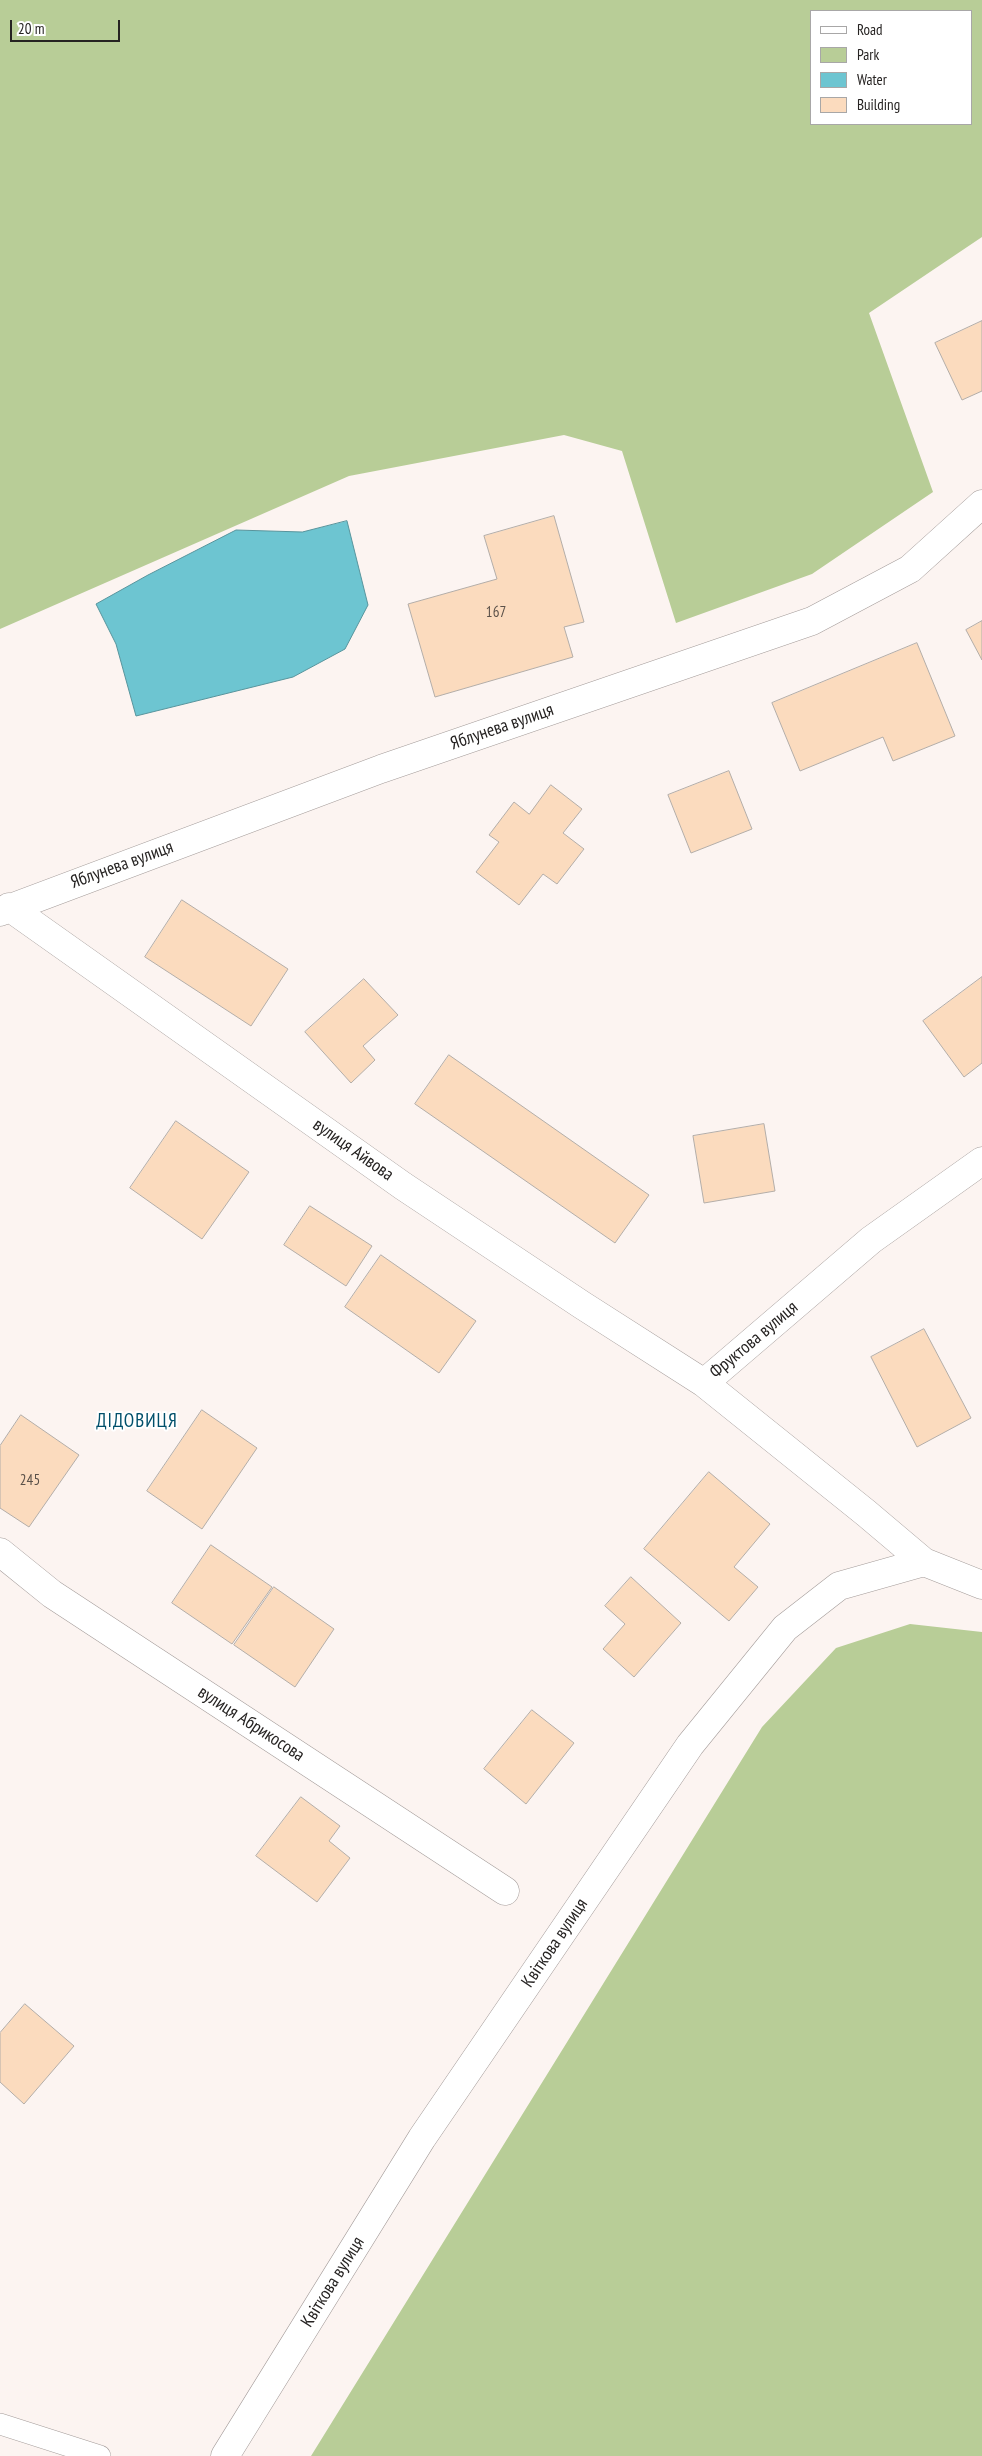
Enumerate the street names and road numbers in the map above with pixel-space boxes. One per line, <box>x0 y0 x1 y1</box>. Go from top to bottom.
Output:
street label: Яблунева вулиця <box>448 699 556 755</box>
street label: Яблунева вулиця <box>68 836 176 894</box>
street label: вулиця Айвова <box>308 1114 398 1186</box>
street label: Фруктова вулиця <box>706 1297 802 1383</box>
street label: вулиця Абрикосова <box>194 1682 308 1766</box>
street label: Квіткова вулиця <box>517 1894 593 1992</box>
street label: Квіткова вулиця <box>297 2233 369 2331</box>

